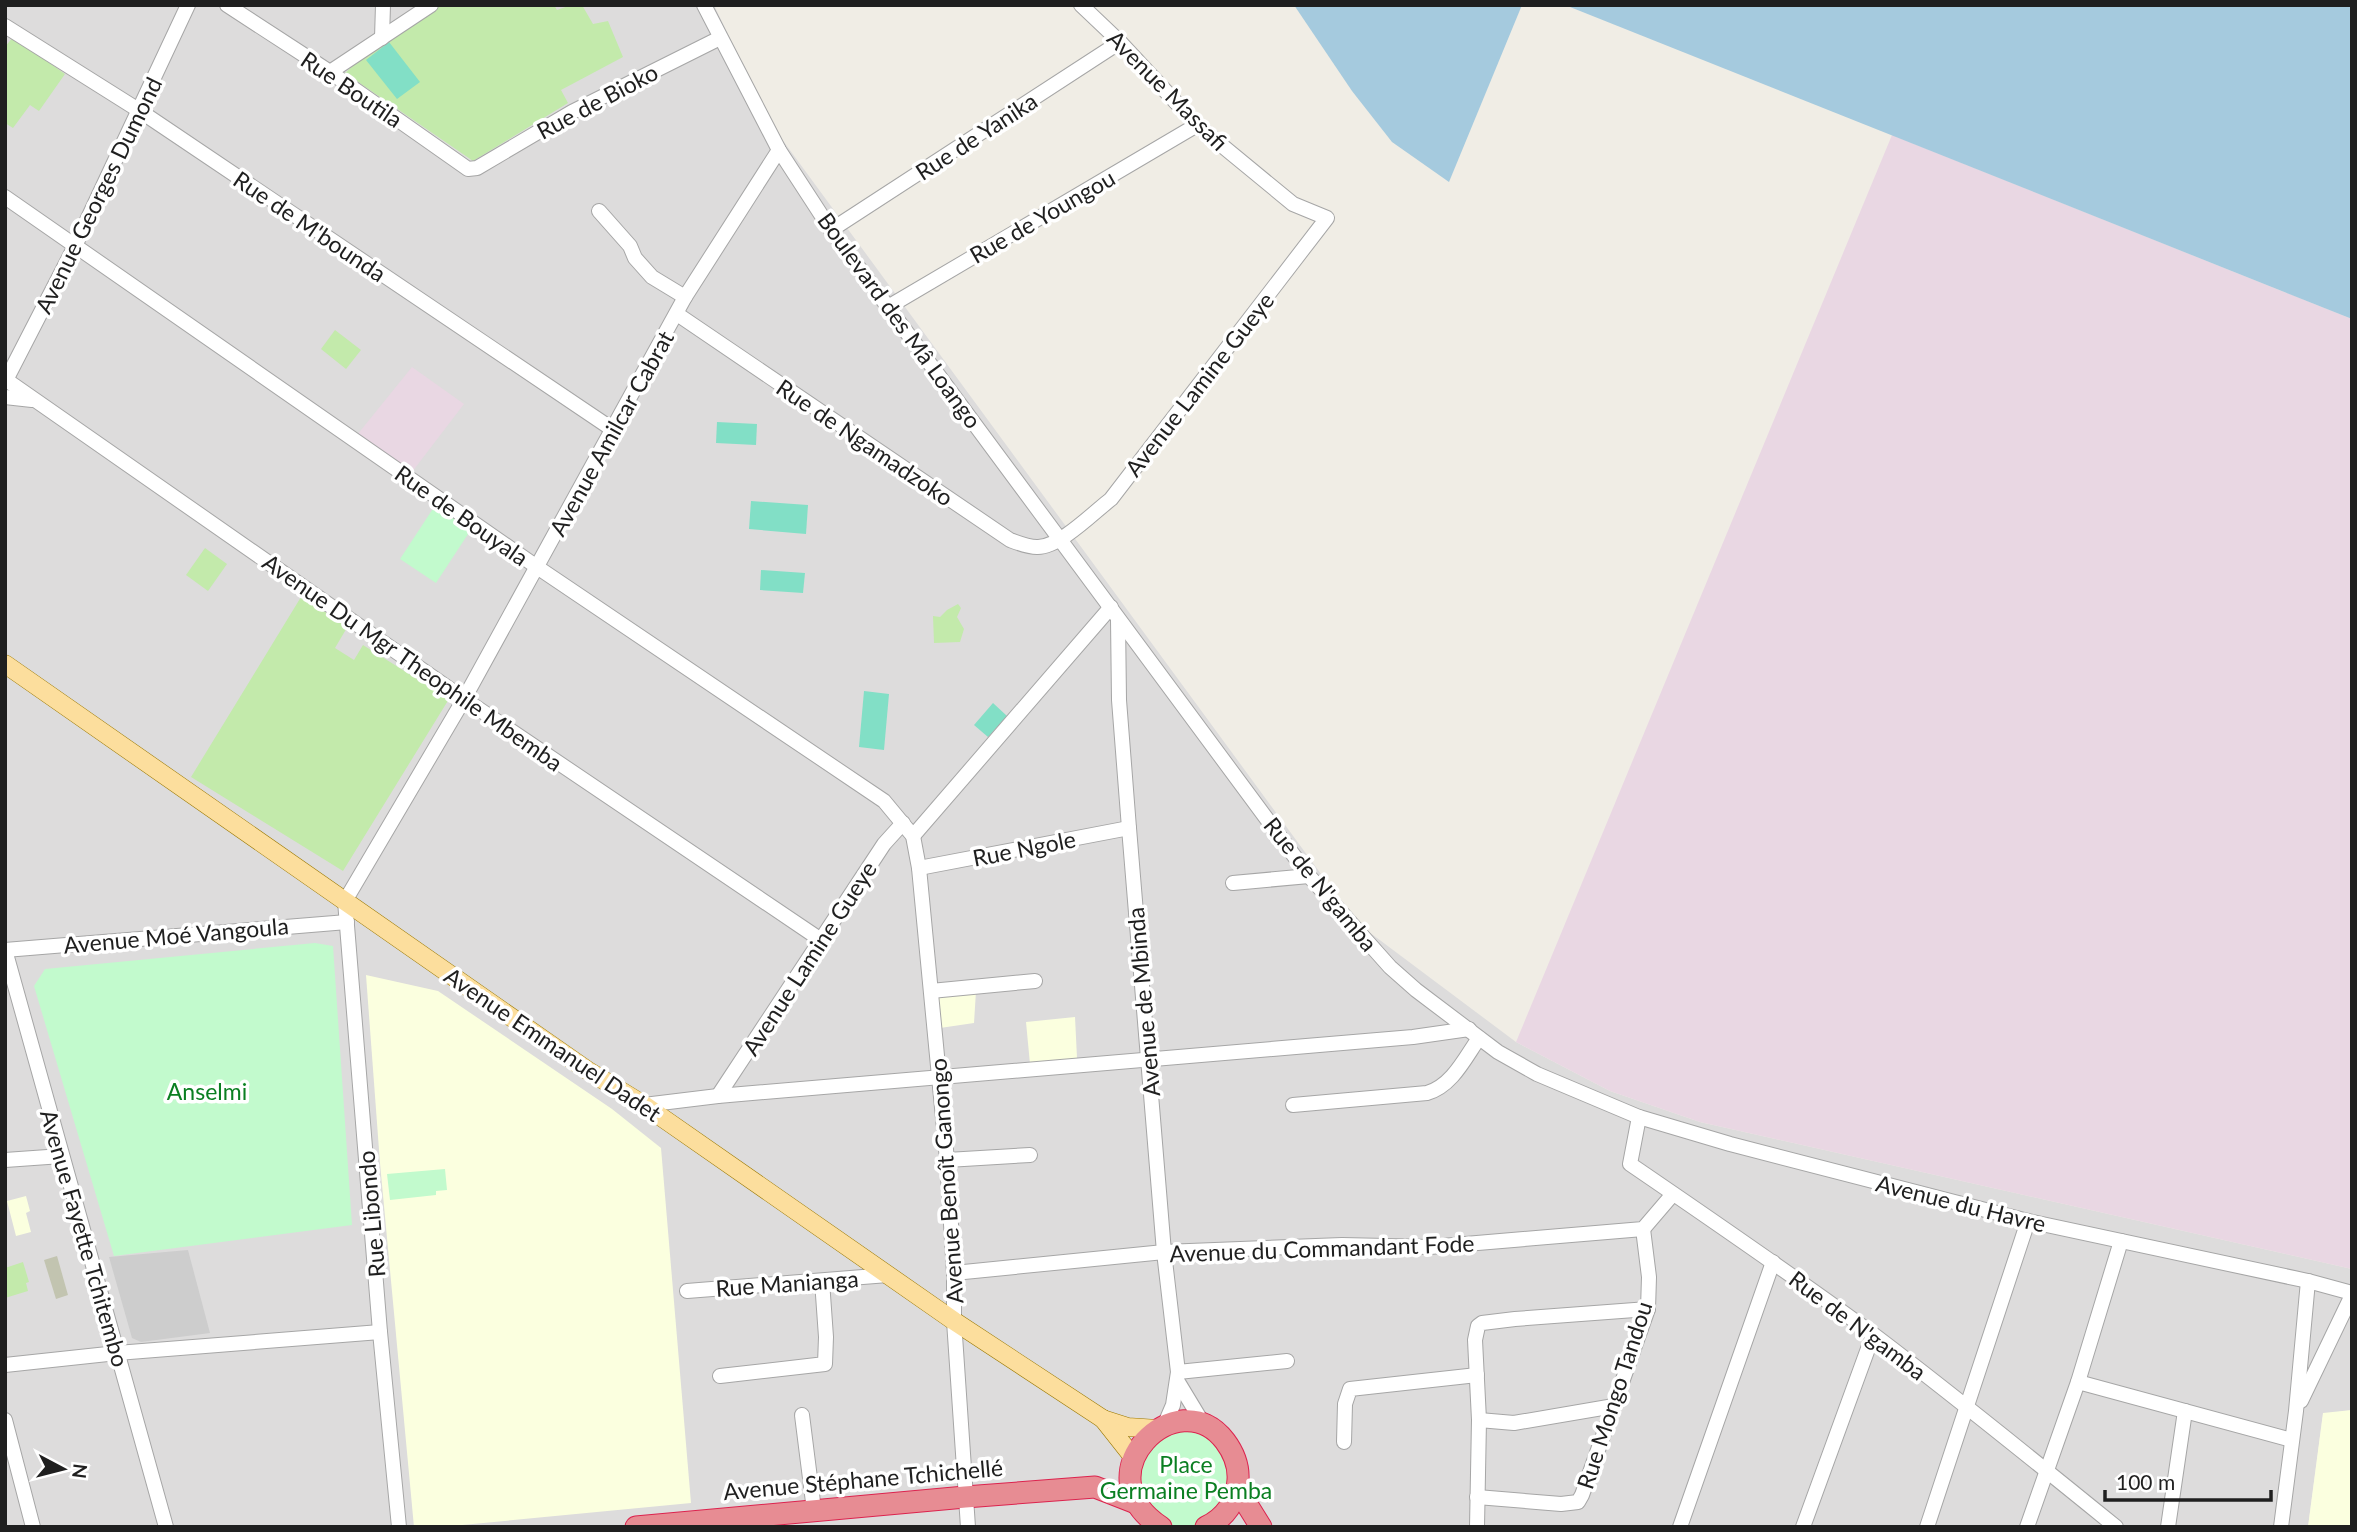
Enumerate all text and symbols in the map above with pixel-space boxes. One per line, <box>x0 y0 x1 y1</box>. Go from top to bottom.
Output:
street label: Avenue Massafi <box>1102 24 1234 156</box>
street label: Rue Boutila <box>296 45 408 133</box>
street label: Rue de Bioko <box>532 57 662 145</box>
street label: Avenue Georges Dumond <box>29 72 167 318</box>
street label: Rue de Yanika <box>910 86 1042 186</box>
street label: Rue de Youngou <box>964 163 1120 269</box>
street label: Rue de M'bounda <box>229 165 391 287</box>
street label: Boulevard des Mâ Loango <box>812 207 988 433</box>
street label: Avenue Lamine Gueye <box>1119 287 1279 481</box>
street label: Avenue Amilcar Cabrat <box>543 325 679 540</box>
street label: Rue de Ngamadzoko <box>771 373 959 511</box>
street label: Rue de Bouyala <box>390 459 534 571</box>
street label: Avenue Du Mgr Theophile Mbemba <box>258 547 568 777</box>
street label: Rue de N'gamba <box>1258 811 1384 957</box>
street label: Rue Ngole <box>970 824 1078 872</box>
street label: Avenue Lamine Gueye <box>736 856 882 1060</box>
street label: Avenue de Mbinda <box>1121 906 1165 1098</box>
street label: Avenue Moé Vangoula <box>62 911 290 959</box>
street label: Avenue Emmanuel Dadet <box>439 961 667 1127</box>
street label: Avenue Benoît Ganongo <box>923 1057 969 1305</box>
park label: Anselmi <box>167 1077 247 1105</box>
street label: Avenue Fayette Tchitembo <box>35 1106 135 1370</box>
street label: Rue Libondo <box>352 1150 390 1278</box>
street label: Avenue du Havre <box>1873 1168 2049 1238</box>
street label: Avenue du Commandant Fode <box>1169 1229 1475 1267</box>
street label: Rue Manianga <box>715 1264 859 1302</box>
street label: Rue de N'gamba <box>1784 1264 1932 1386</box>
street label: Rue Mongo Tandou <box>1570 1298 1658 1492</box>
north arrow <box>28 1434 98 1504</box>
park label: Place Germaine Pemba <box>1100 1450 1272 1504</box>
street label: Avenue Stéphane Tchichellé <box>722 1453 1004 1505</box>
scale bar <box>2105 1458 2271 1502</box>
text: N <box>68 1462 93 1480</box>
text: 100 m <box>2116 1469 2175 1494</box>

